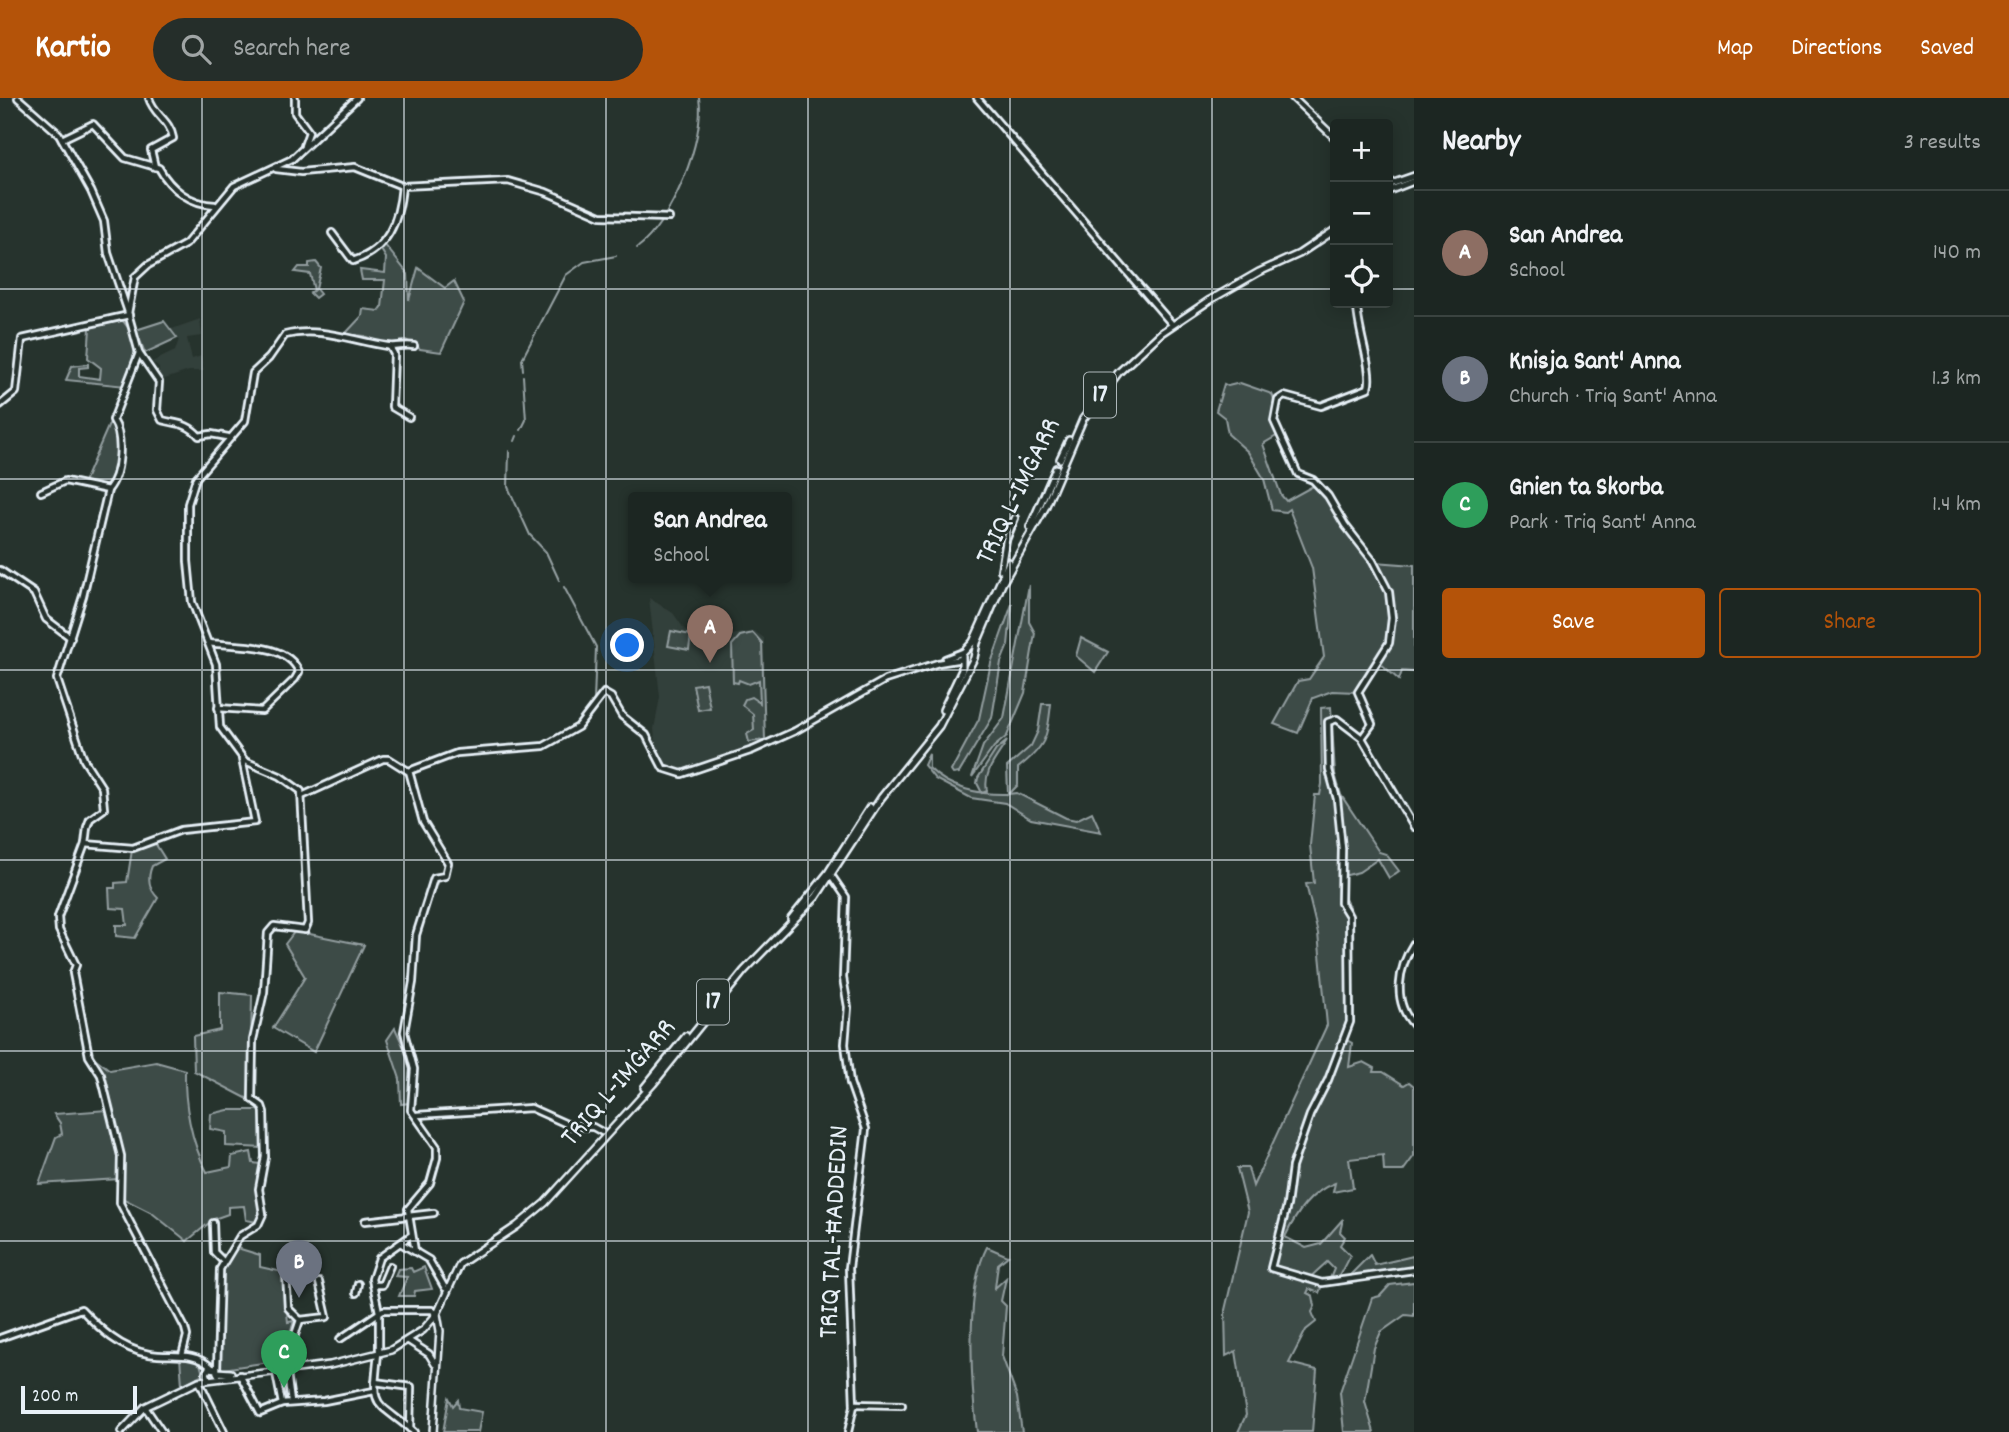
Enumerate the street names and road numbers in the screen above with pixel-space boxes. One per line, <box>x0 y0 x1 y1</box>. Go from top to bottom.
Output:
road number: 17 <box>1084 372 1116 418</box>
street label: TRIQ L-IMĠARR <box>967 412 1073 572</box>
road number: 17 <box>697 980 729 1024</box>
street label: TRIQ L-IMĠARR <box>553 1011 687 1157</box>
street label: TRIQ TAL-ĦADDEDIN <box>810 1124 862 1340</box>

